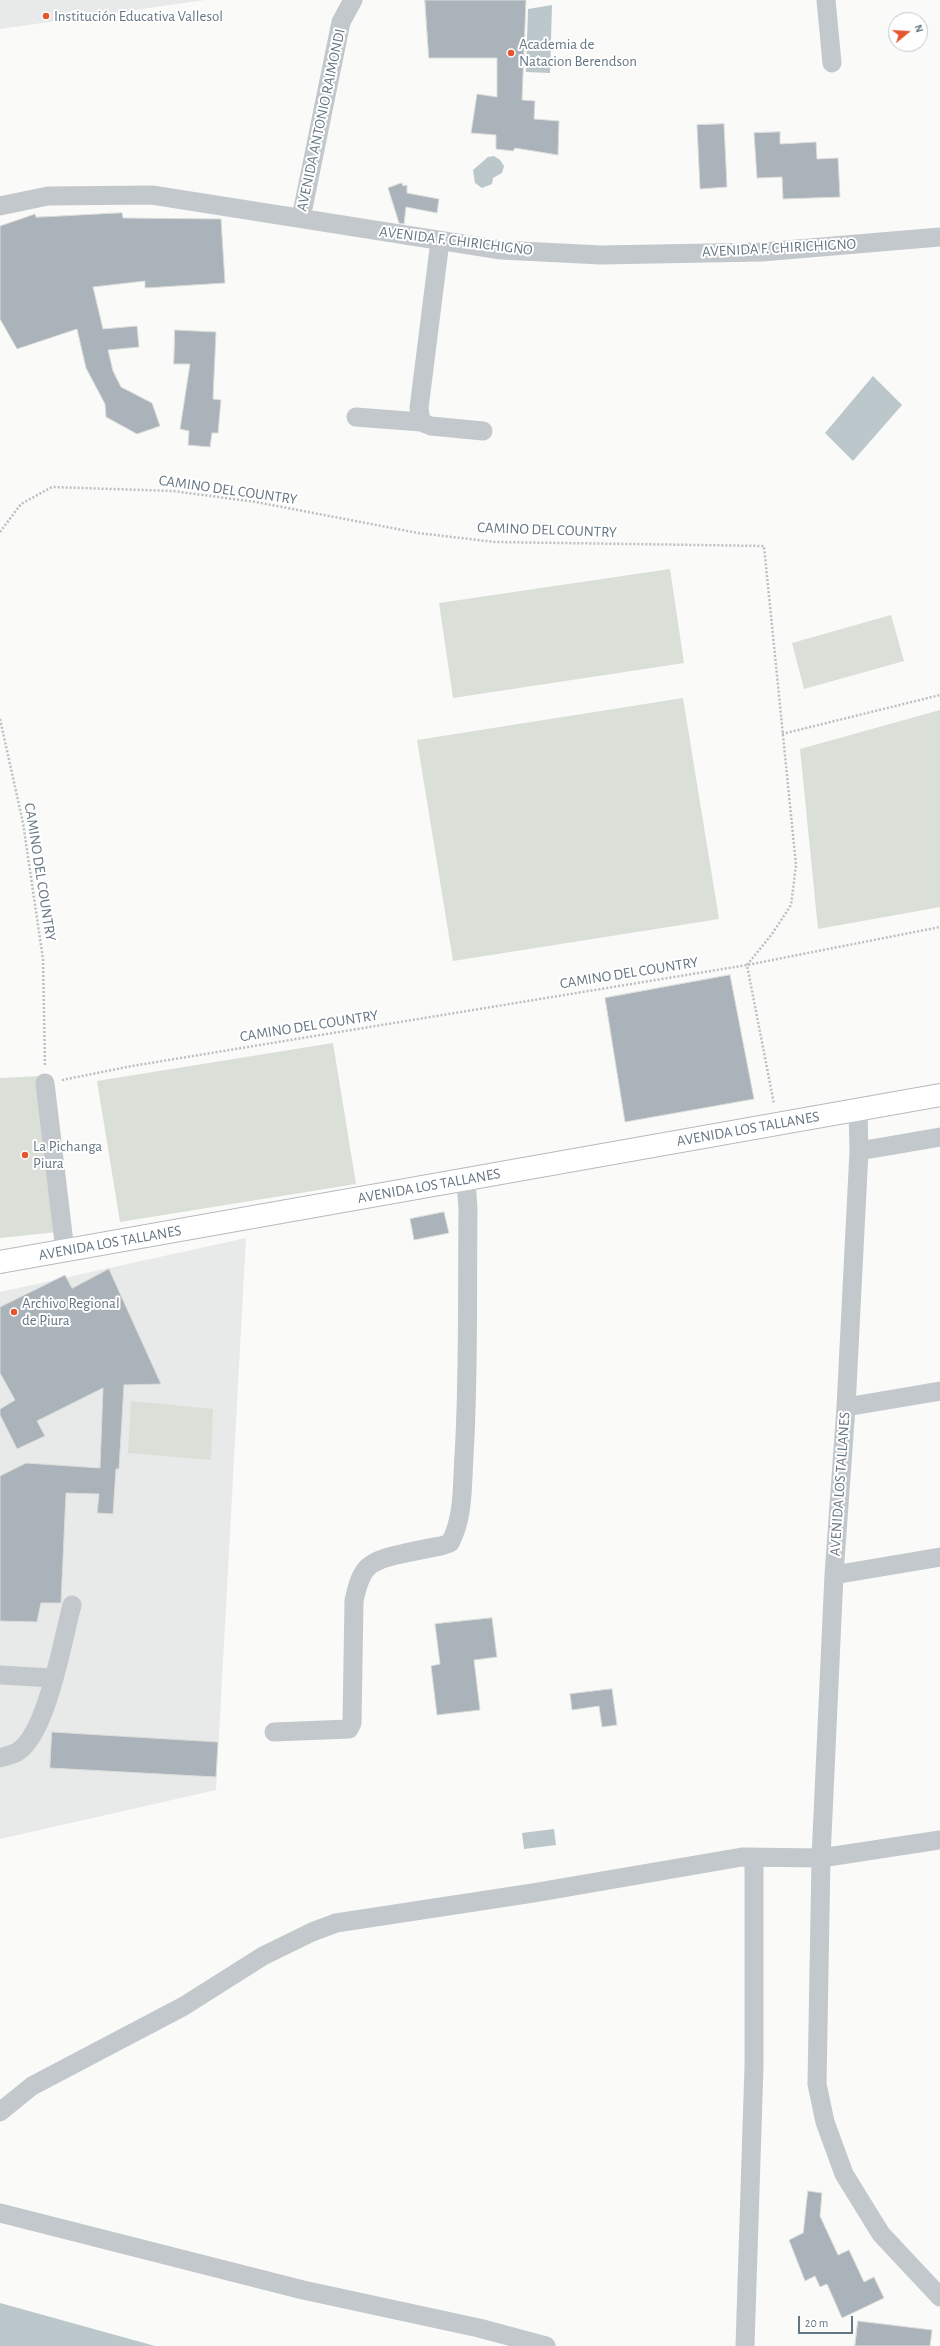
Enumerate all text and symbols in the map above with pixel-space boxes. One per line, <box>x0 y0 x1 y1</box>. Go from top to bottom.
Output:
place label: Institución Educativa Vallesol <box>54 7 223 25</box>
marker: Institución Educativa Vallesol <box>41 11 51 21</box>
north arrow <box>888 12 928 52</box>
text: N <box>913 23 925 34</box>
street label: AVENIDA ANTONIO RAIMONDI <box>293 27 349 213</box>
place label: Academia de Natacion Berendson <box>519 35 637 70</box>
marker: Academia de Natacion Berendson <box>506 48 516 58</box>
street label: AVENIDA F. CHIRICHIGNO <box>378 223 534 259</box>
street label: AVENIDA F. CHIRICHIGNO <box>701 235 857 261</box>
street label: CAMINO DEL COUNTRY <box>158 471 298 509</box>
street label: CAMINO DEL COUNTRY <box>477 519 617 541</box>
street label: CAMINO DEL COUNTRY <box>20 802 60 942</box>
street label: CAMINO DEL COUNTRY <box>559 953 699 993</box>
street label: CAMINO DEL COUNTRY <box>239 1006 379 1046</box>
street label: AVENIDA LOS TALLANES <box>675 1108 821 1150</box>
place label: La Pichanga Piura <box>33 1137 102 1172</box>
marker: La Pichanga Piura <box>20 1150 30 1160</box>
street label: AVENIDA LOS TALLANES <box>356 1165 502 1207</box>
street label: AVENIDA LOS TALLANES <box>37 1222 183 1264</box>
place label: Archivo Regional de Piura <box>22 1294 120 1329</box>
marker: Archivo Regional de Piura <box>9 1307 19 1317</box>
street label: AVENIDA LOS TALLANES <box>826 1411 854 1557</box>
scale bar <box>800 2308 855 2334</box>
text: 20 m <box>805 2317 828 2329</box>

